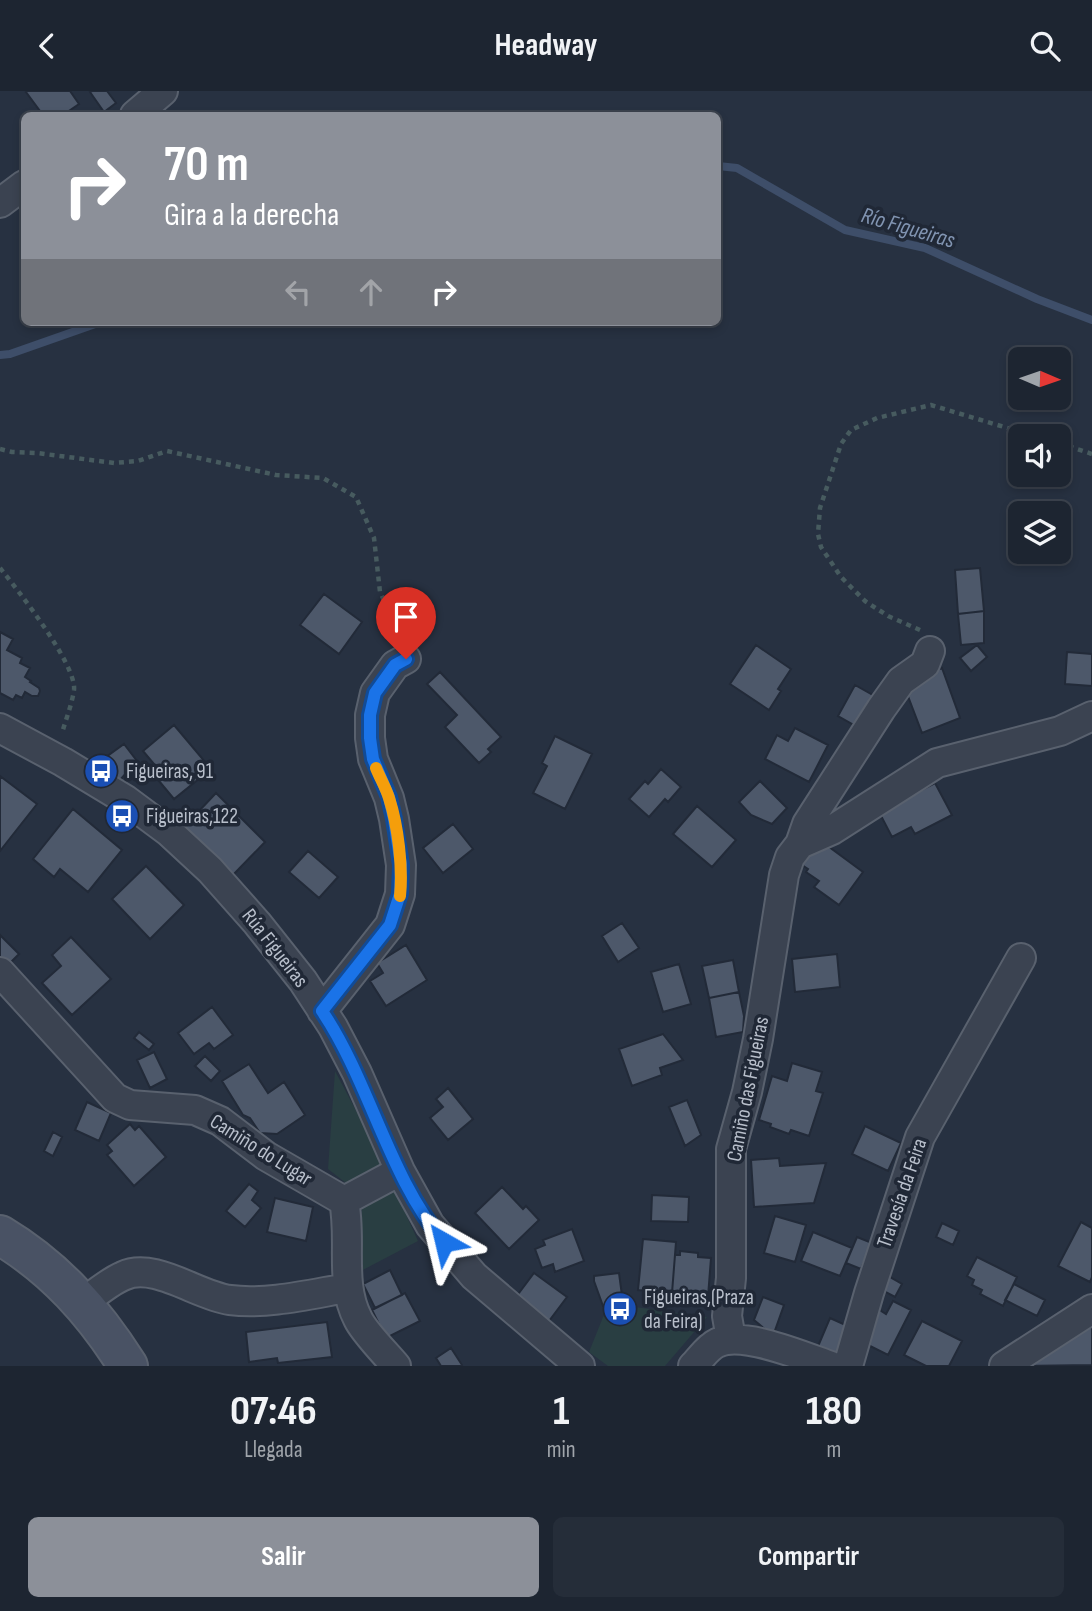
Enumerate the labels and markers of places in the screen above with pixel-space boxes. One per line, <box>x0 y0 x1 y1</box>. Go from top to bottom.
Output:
pin <box>376 587 436 659</box>
bus stop icon: Figueiras, 91 <box>82 752 120 790</box>
place label: Figueiras, 91 <box>126 759 214 784</box>
bus stop icon: Figueiras,122 <box>103 797 141 835</box>
place label: Figueiras,122 <box>146 804 238 829</box>
place label: Figueiras,(Praza da Feira) <box>644 1285 754 1334</box>
bus stop icon: Figueiras,(Praza da Feira) <box>601 1290 639 1328</box>

